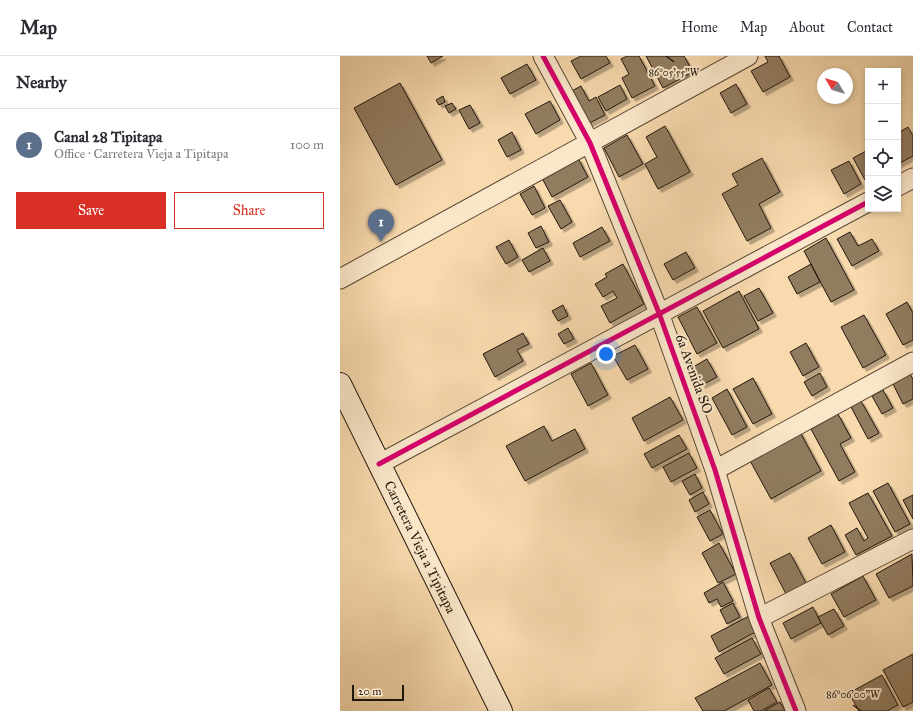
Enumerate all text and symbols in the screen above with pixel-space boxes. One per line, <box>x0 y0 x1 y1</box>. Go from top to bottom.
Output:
text: Map <box>20 16 57 39</box>
text: Home <box>681 19 718 36</box>
text: Map <box>740 19 767 36</box>
text: About <box>789 19 825 36</box>
text: Contact <box>847 19 893 36</box>
text: 86°05'55"W <box>649 67 700 79</box>
north arrow <box>817 68 853 104</box>
map controls <box>865 68 901 212</box>
button: + <box>865 68 901 104</box>
text: Nearby <box>16 72 67 93</box>
button: − <box>865 104 901 140</box>
text: Canal 28 Tipitapa <box>54 128 162 146</box>
text: 1 <box>26 137 32 153</box>
text: 100 m <box>290 137 324 153</box>
button: locate <box>865 140 901 176</box>
text: Office · Carretera Vieja a Tipitapa <box>54 146 228 162</box>
button: layers <box>865 176 901 212</box>
button: Save <box>16 192 166 229</box>
button: Share <box>174 192 324 229</box>
pin: 1 <box>368 209 394 242</box>
street label: 6a Avenida SO <box>672 332 716 416</box>
your location <box>596 344 616 364</box>
street label: Carretera Vieja a Tipitapa <box>381 478 460 616</box>
scale bar <box>352 683 404 702</box>
text: 20 m <box>358 685 381 698</box>
text: 86°06'00"W <box>826 689 880 701</box>

